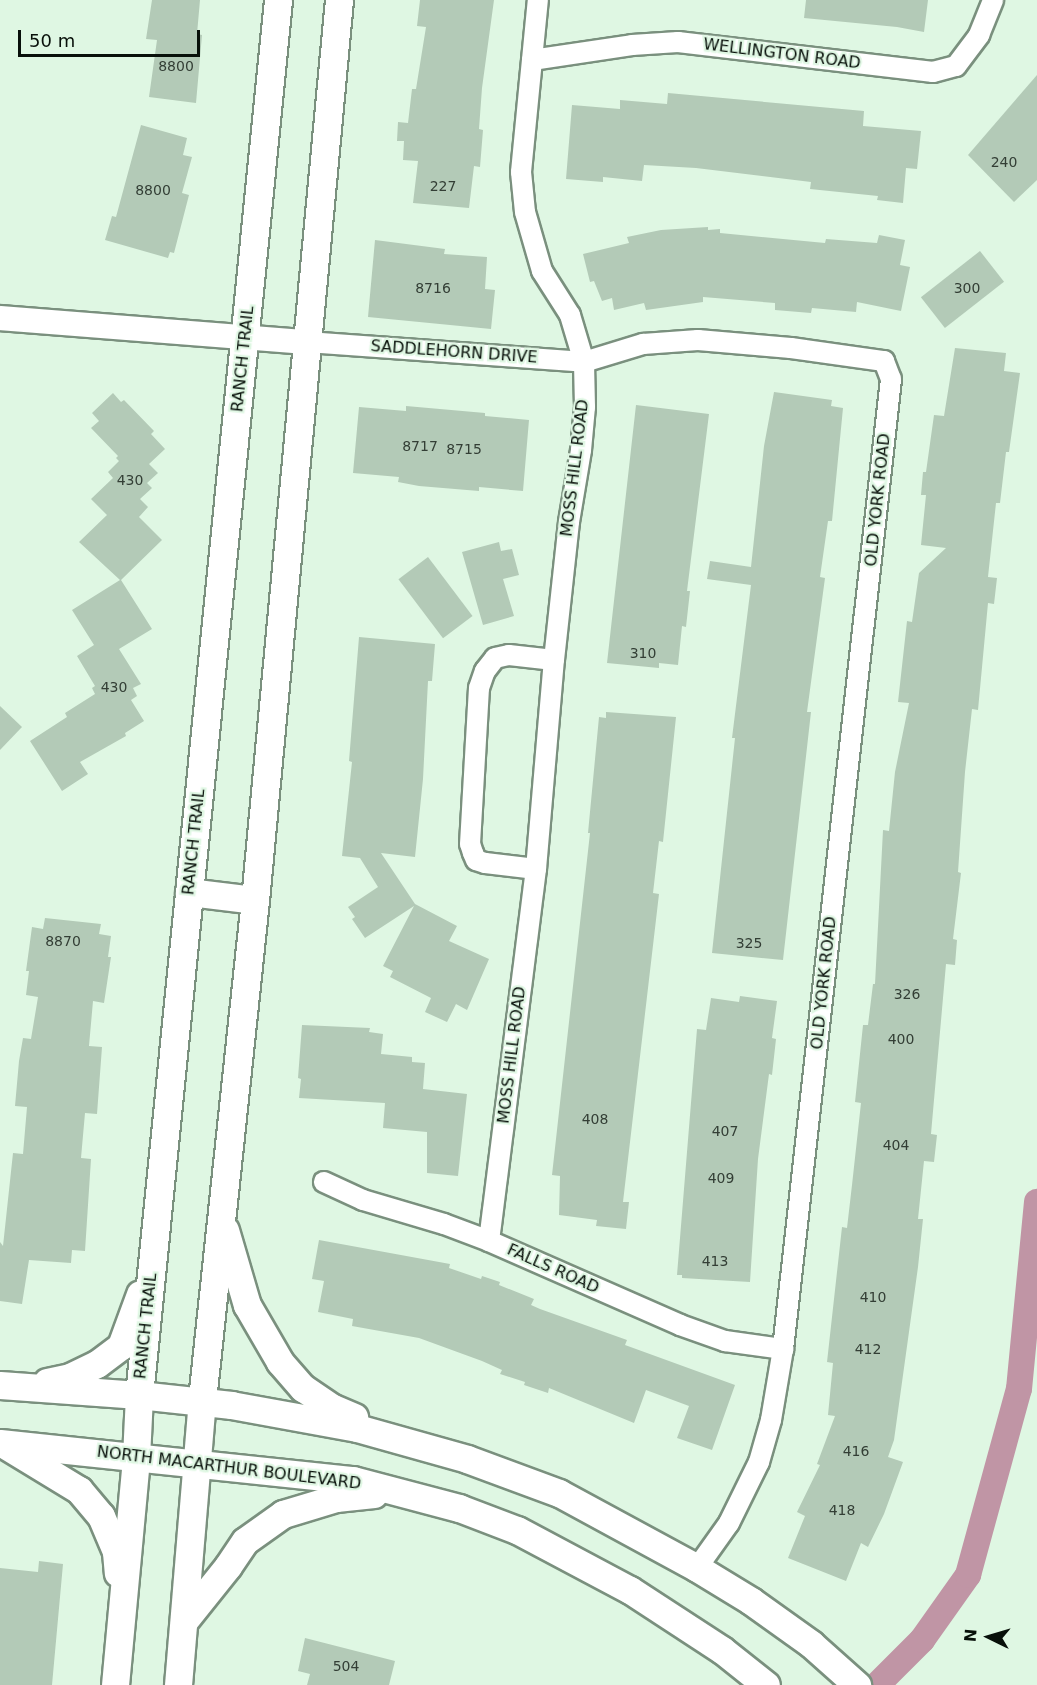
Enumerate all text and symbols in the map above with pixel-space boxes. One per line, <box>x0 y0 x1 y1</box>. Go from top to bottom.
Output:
scale bar <box>21 18 202 56</box>
text: 50 m <box>29 30 75 51</box>
street label: WELLINGTON ROAD <box>702 35 862 73</box>
house number: 8800 <box>158 58 194 74</box>
house number: 240 <box>991 154 1017 170</box>
house number: 227 <box>430 178 456 194</box>
house number: 8800 <box>135 182 171 198</box>
house number: 8716 <box>415 280 451 296</box>
house number: 300 <box>954 280 980 296</box>
street label: RANCH TRAIL <box>228 305 258 413</box>
street label: SADDLEHORN DRIVE <box>370 337 538 367</box>
street label: MOSS HILL ROAD <box>557 398 593 538</box>
street label: OLD YORK ROAD <box>861 432 895 568</box>
house number: 8717 <box>402 438 438 454</box>
house number: 8715 <box>446 441 482 457</box>
house number: 430 <box>117 472 143 488</box>
house number: 310 <box>630 645 656 661</box>
house number: 430 <box>101 679 127 695</box>
street label: RANCH TRAIL <box>179 788 209 896</box>
street label: OLD YORK ROAD <box>807 915 841 1051</box>
house number: 8870 <box>45 933 81 949</box>
house number: 325 <box>736 935 762 951</box>
street label: MOSS HILL ROAD <box>494 985 530 1125</box>
house number: 326 <box>894 986 920 1002</box>
house number: 400 <box>888 1031 914 1047</box>
house number: 408 <box>582 1111 608 1127</box>
house number: 407 <box>712 1123 738 1139</box>
house number: 404 <box>883 1137 909 1153</box>
house number: 409 <box>708 1170 734 1186</box>
street label: FALLS ROAD <box>504 1240 602 1298</box>
house number: 413 <box>702 1253 728 1269</box>
street label: RANCH TRAIL <box>131 1272 161 1380</box>
house number: 410 <box>860 1289 886 1305</box>
house number: 412 <box>855 1341 881 1357</box>
street label: NORTH MACARTHUR BOULEVARD <box>96 1442 362 1494</box>
house number: 416 <box>843 1443 869 1459</box>
house number: 418 <box>829 1502 855 1518</box>
north arrow <box>959 1607 1019 1667</box>
text: N <box>961 1628 981 1643</box>
house number: 504 <box>333 1658 359 1674</box>

